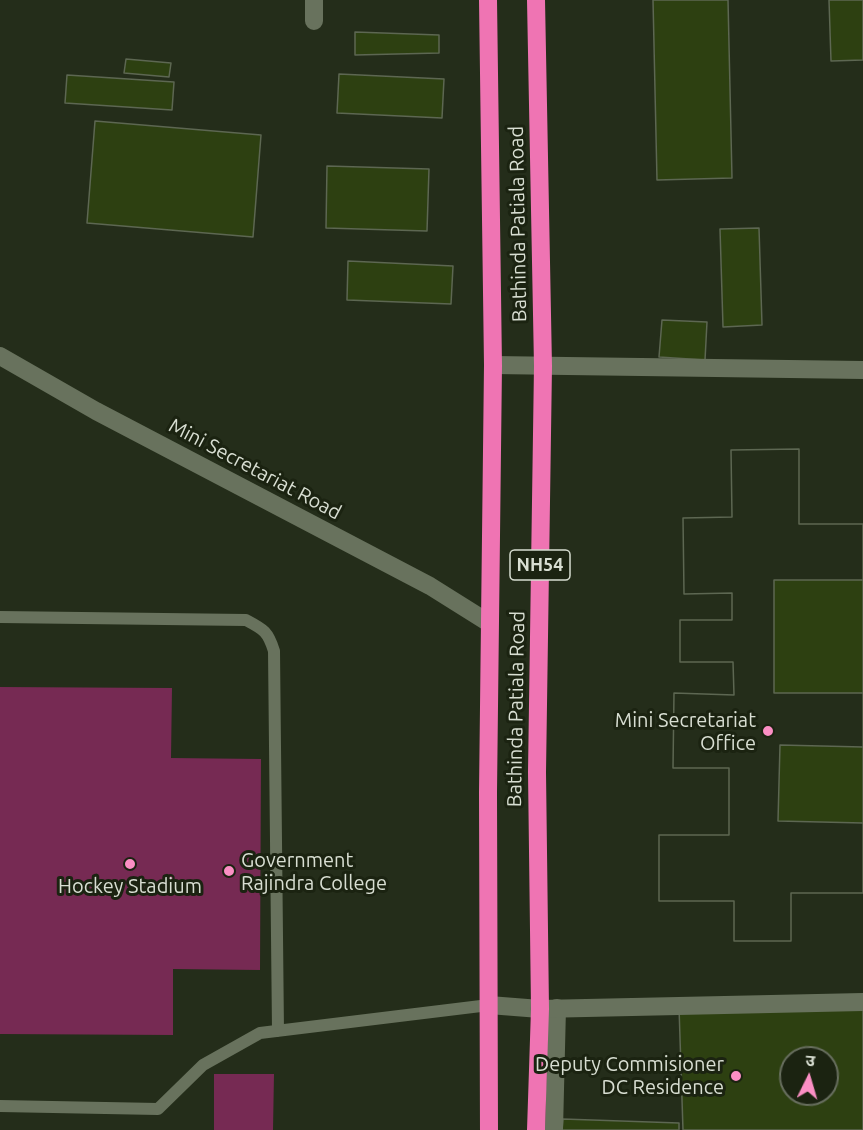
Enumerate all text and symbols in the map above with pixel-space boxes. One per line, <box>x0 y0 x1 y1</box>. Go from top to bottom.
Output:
street label: Bathinda Patiala Road <box>504 126 532 322</box>
street label: Mini Secretariat Road <box>165 413 345 525</box>
road number: NH54 <box>510 550 570 580</box>
street label: Bathinda Patiala Road <box>502 611 530 807</box>
place label: Mini Secretariat Office <box>615 708 756 755</box>
marker: Mini Secretariat Office <box>761 724 775 738</box>
place label: Government Rajindra College <box>241 848 387 895</box>
marker: Hockey Stadium <box>123 857 137 871</box>
marker: Government Rajindra College <box>222 864 236 878</box>
place label: Hockey Stadium <box>58 874 202 898</box>
north arrow <box>779 1046 839 1106</box>
text: उ <box>805 1051 816 1069</box>
place label: Deputy Commisioner DC Residence <box>535 1052 724 1099</box>
marker: Deputy Commisioner DC Residence <box>729 1069 743 1083</box>

